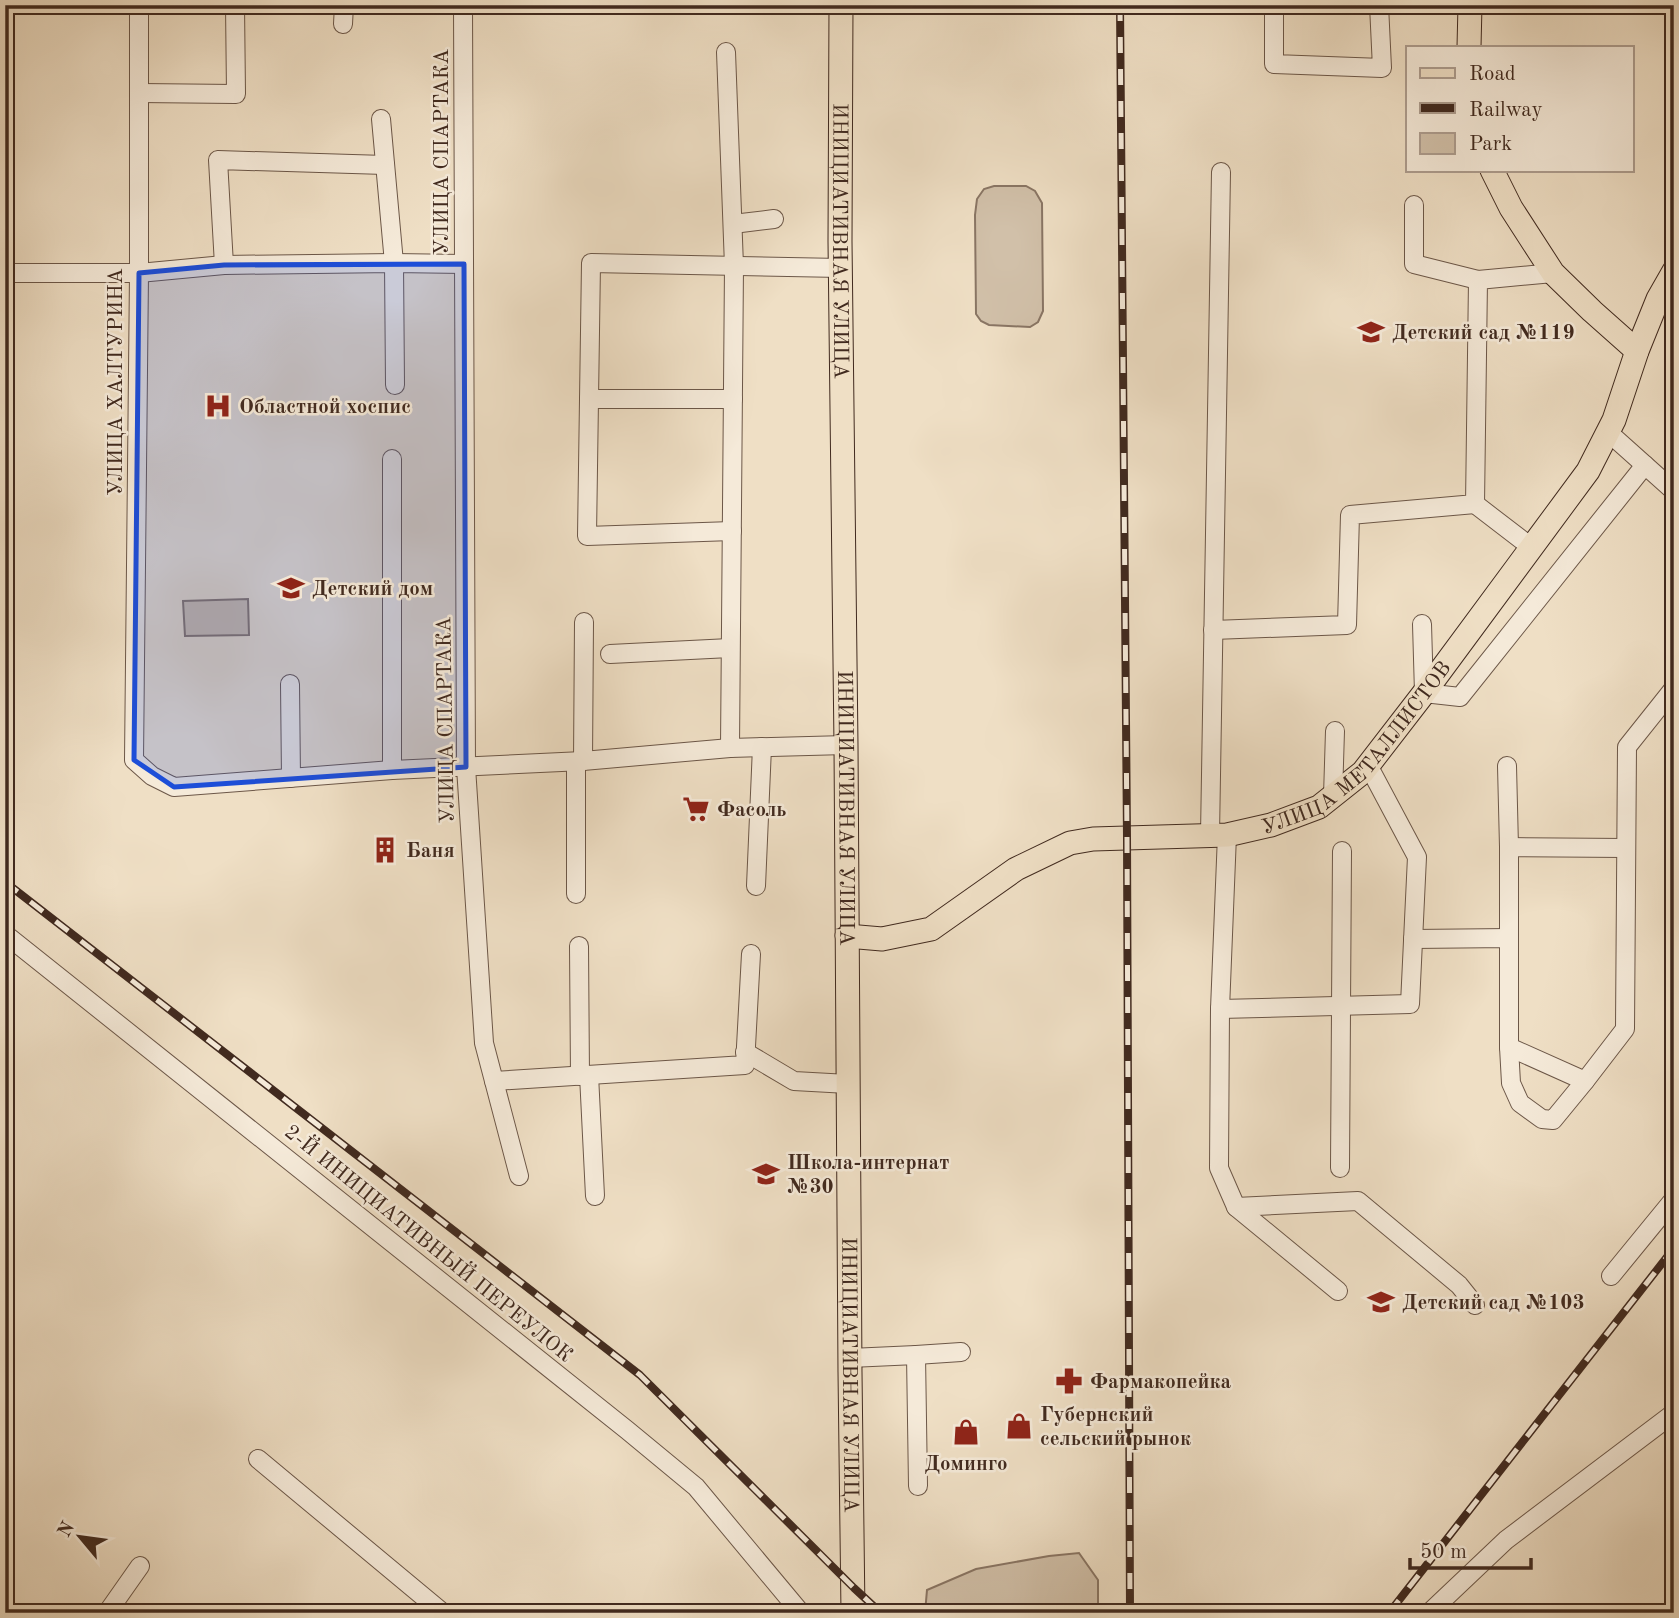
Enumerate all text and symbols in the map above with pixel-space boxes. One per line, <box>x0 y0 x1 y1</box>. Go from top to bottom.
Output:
legend <box>1406 46 1634 172</box>
street label: УЛИЦА СПАРТАКА <box>432 49 453 255</box>
text: Road <box>1469 64 1516 85</box>
text: Railway <box>1469 100 1543 121</box>
street label: ИНИЦИАТИВНАЯ УЛИЦА <box>828 103 851 379</box>
text: Park <box>1469 134 1512 155</box>
street label: УЛИЦА ХАЛТУРИНА <box>106 268 127 496</box>
school or university icon: Детский сад №119 <box>1356 317 1386 347</box>
place label: Детский сад №119 <box>1392 323 1575 344</box>
hospital icon: Областной хоспис <box>203 391 233 421</box>
place label: Областной хоспис <box>239 397 411 418</box>
school or university icon: Детский дом <box>276 573 306 603</box>
place label: Детский дом <box>312 579 433 600</box>
street label: УЛИЦА СПАРТАКА <box>434 616 459 823</box>
street label: УЛИЦА МЕТАЛЛИСТОВ <box>1260 658 1456 839</box>
street label: ИНИЦИАТИВНАЯ УЛИЦА <box>833 670 856 946</box>
supermarket icon: Фасоль <box>681 794 711 824</box>
place label: Фасоль <box>717 800 787 821</box>
building icon: Баня <box>370 835 400 865</box>
place label: Баня <box>406 841 455 862</box>
street label: 2-Й ИНИЦИАТИВНЫЙ ПЕРЕУЛОК <box>280 1118 579 1367</box>
place label: Школа-интернат №30 <box>787 1153 949 1198</box>
school or university icon: Школа-интернат №30 <box>751 1159 781 1189</box>
street label: ИНИЦИАТИВНАЯ УЛИЦА <box>837 1237 861 1513</box>
school or university icon: Детский сад №103 <box>1366 1287 1396 1317</box>
place label: Детский сад №103 <box>1402 1293 1585 1314</box>
pharmacy icon: Фармакопейка <box>1054 1366 1084 1396</box>
place label: Фармакопейка <box>1090 1372 1232 1393</box>
place label: Губернский сельский рынок <box>1040 1405 1191 1450</box>
shop icon: Губернский сельский рынок <box>1004 1411 1034 1441</box>
shop icon: Доминго <box>951 1417 981 1447</box>
place label: Доминго <box>924 1454 1008 1475</box>
north arrow <box>46 1502 116 1572</box>
text: N <box>55 1519 79 1541</box>
scale bar <box>1410 1527 1530 1571</box>
text: 50 m <box>1420 1542 1467 1563</box>

